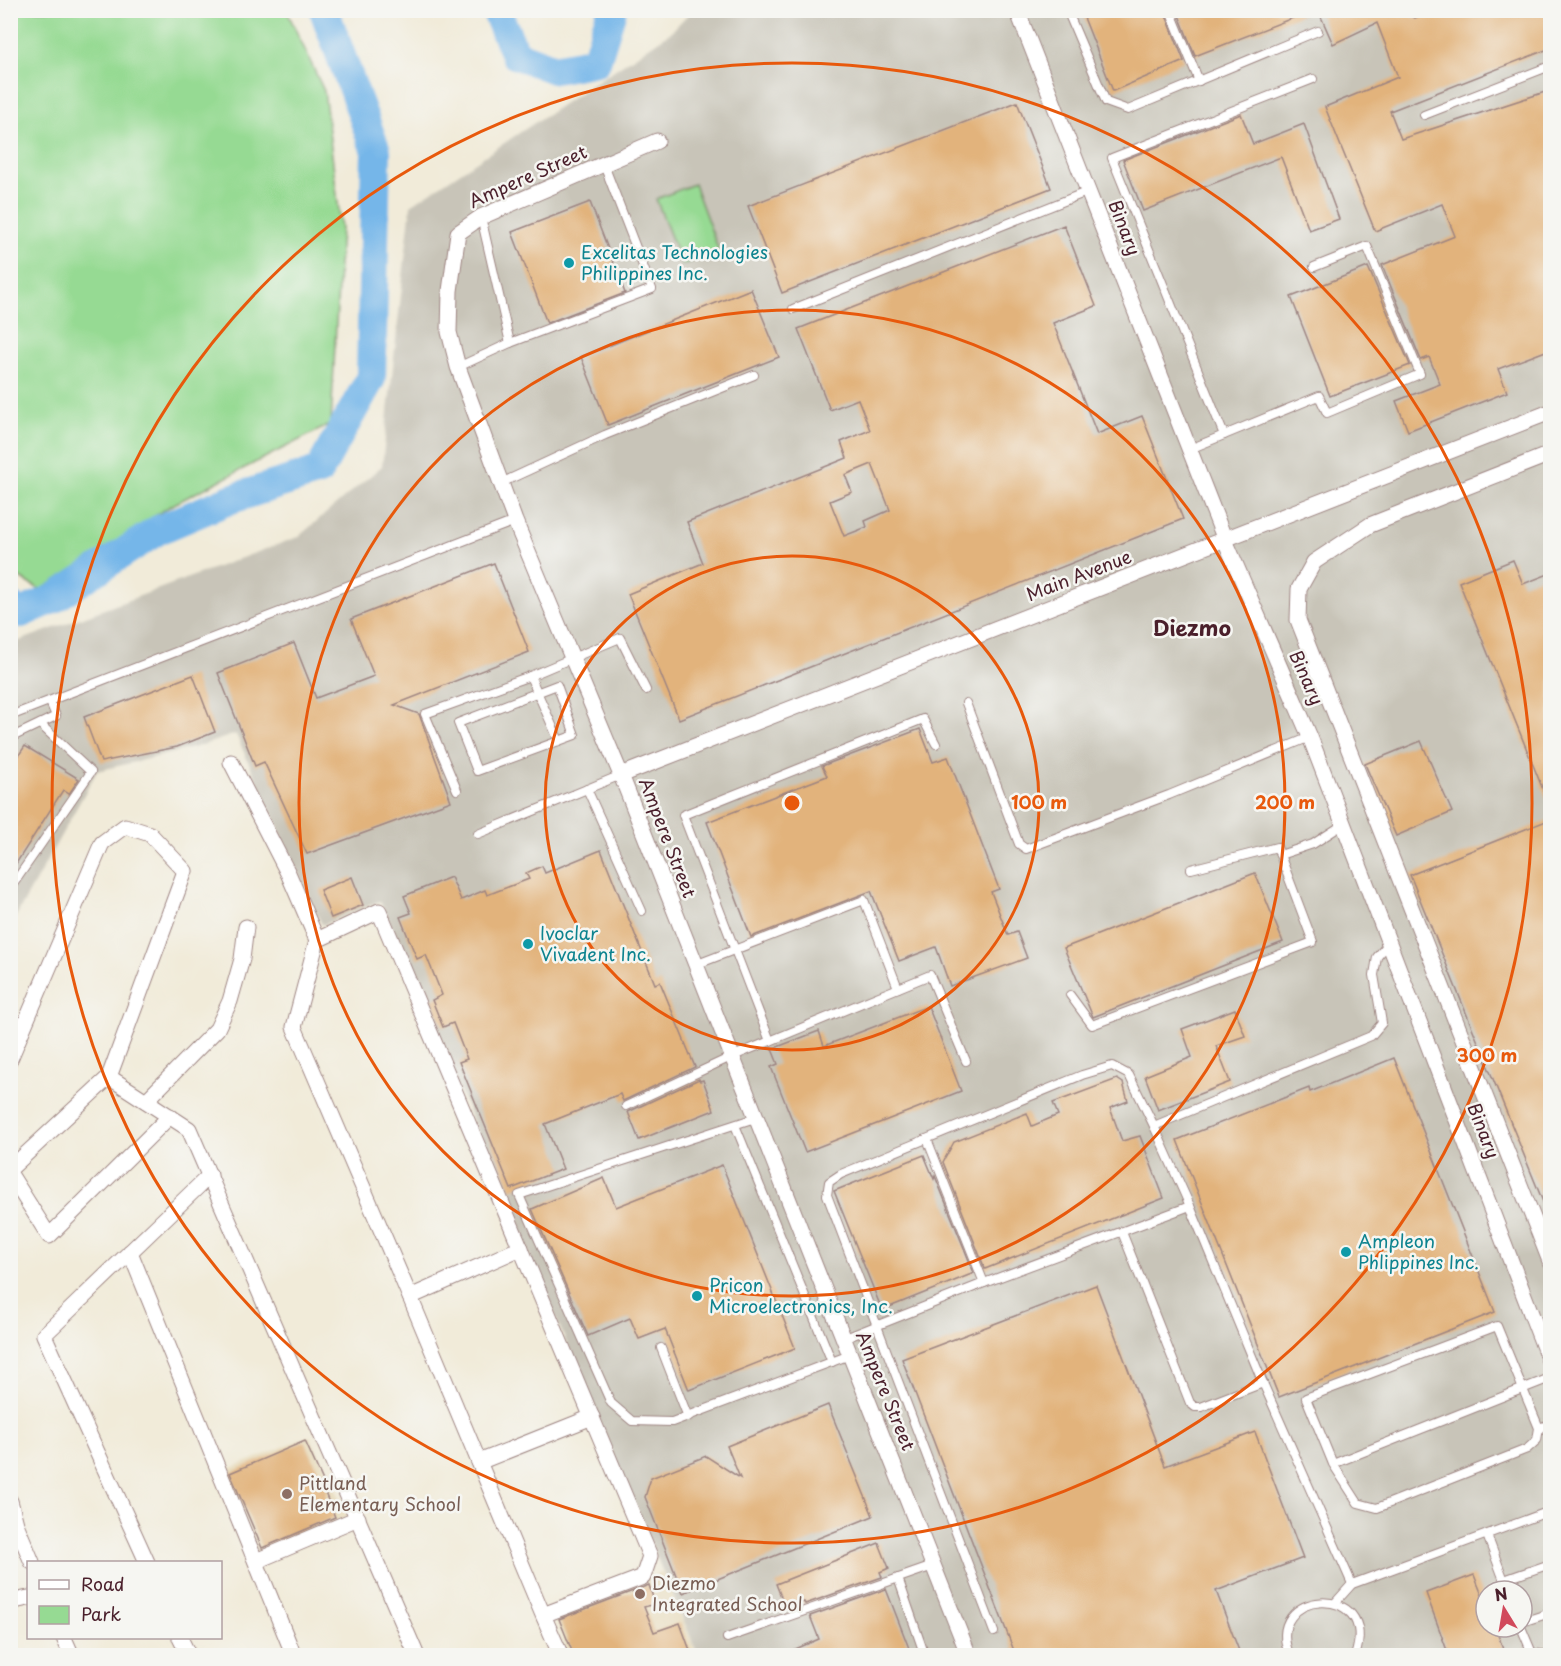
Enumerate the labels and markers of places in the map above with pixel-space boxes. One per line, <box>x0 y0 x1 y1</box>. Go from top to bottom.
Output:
place label: Excelitas Technologies Philippines Inc. <box>581 238 768 286</box>
marker: Excelitas Technologies Philippines Inc. <box>562 256 576 270</box>
centre of rings <box>782 793 802 813</box>
place label: Ivoclar Vivadent Inc. <box>540 919 651 967</box>
marker: Ivoclar Vivadent Inc. <box>521 937 535 951</box>
place label: Ampleon Phlippines Inc. <box>1358 1227 1479 1275</box>
marker: Ampleon Phlippines Inc. <box>1339 1245 1353 1259</box>
place label: Pricon Microelectronics, Inc. <box>709 1271 893 1319</box>
marker: Pricon Microelectronics, Inc. <box>690 1289 704 1303</box>
place label: Pittland Elementary School <box>299 1469 461 1517</box>
marker: Pittland Elementary School <box>280 1487 294 1501</box>
place label: Diezmo Integrated School <box>652 1569 803 1617</box>
marker: Diezmo Integrated School <box>633 1587 647 1601</box>

